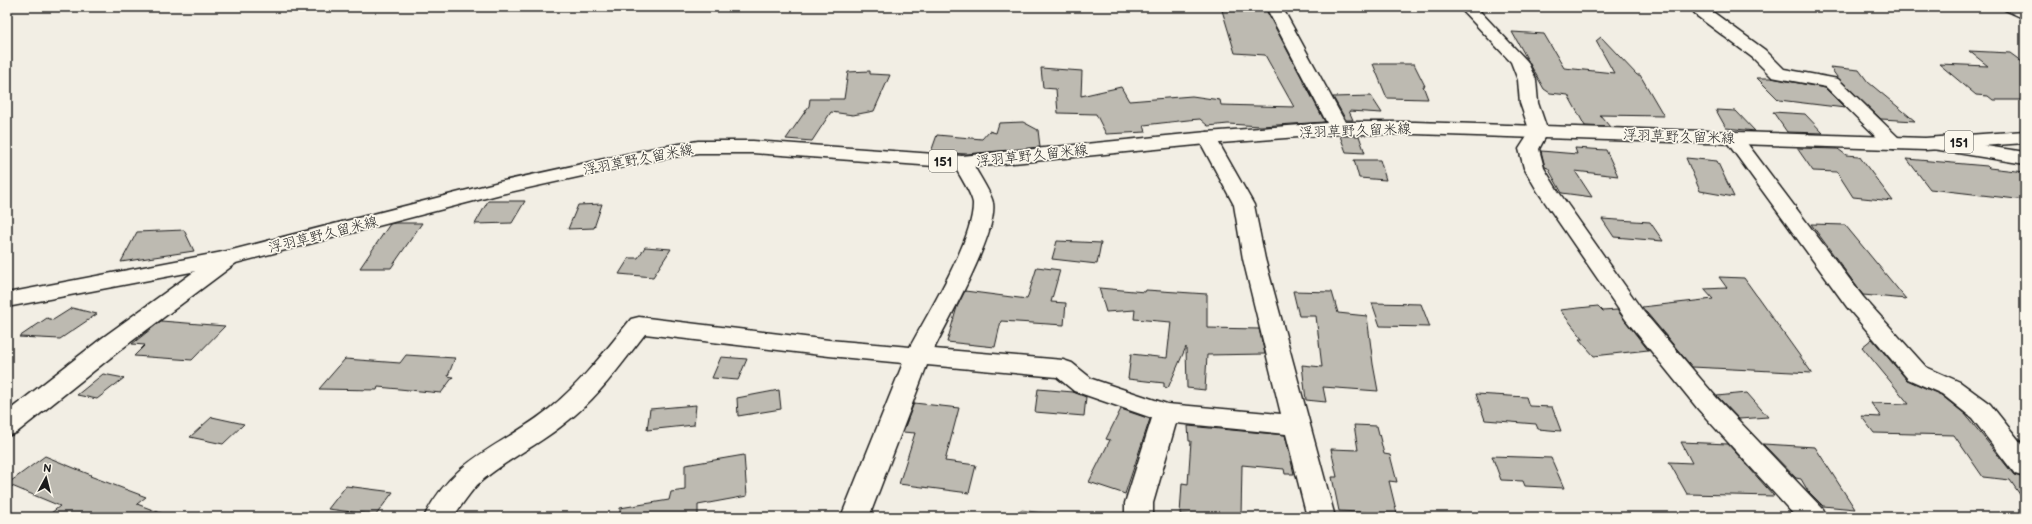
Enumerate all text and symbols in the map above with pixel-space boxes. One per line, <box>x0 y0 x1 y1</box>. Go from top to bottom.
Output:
street label: 浮羽草野久留米線 <box>1299 120 1411 141</box>
street label: 浮羽草野久留米線 <box>1623 126 1735 147</box>
road number: 151 <box>1945 131 1973 153</box>
street label: 浮羽草野久留米線 <box>582 140 695 179</box>
street label: 浮羽草野久留米線 <box>975 141 1089 170</box>
road number: 151 <box>929 150 957 172</box>
street label: 浮羽草野久留米線 <box>267 213 380 256</box>
north arrow <box>26 458 66 498</box>
text: N <box>42 462 52 476</box>

